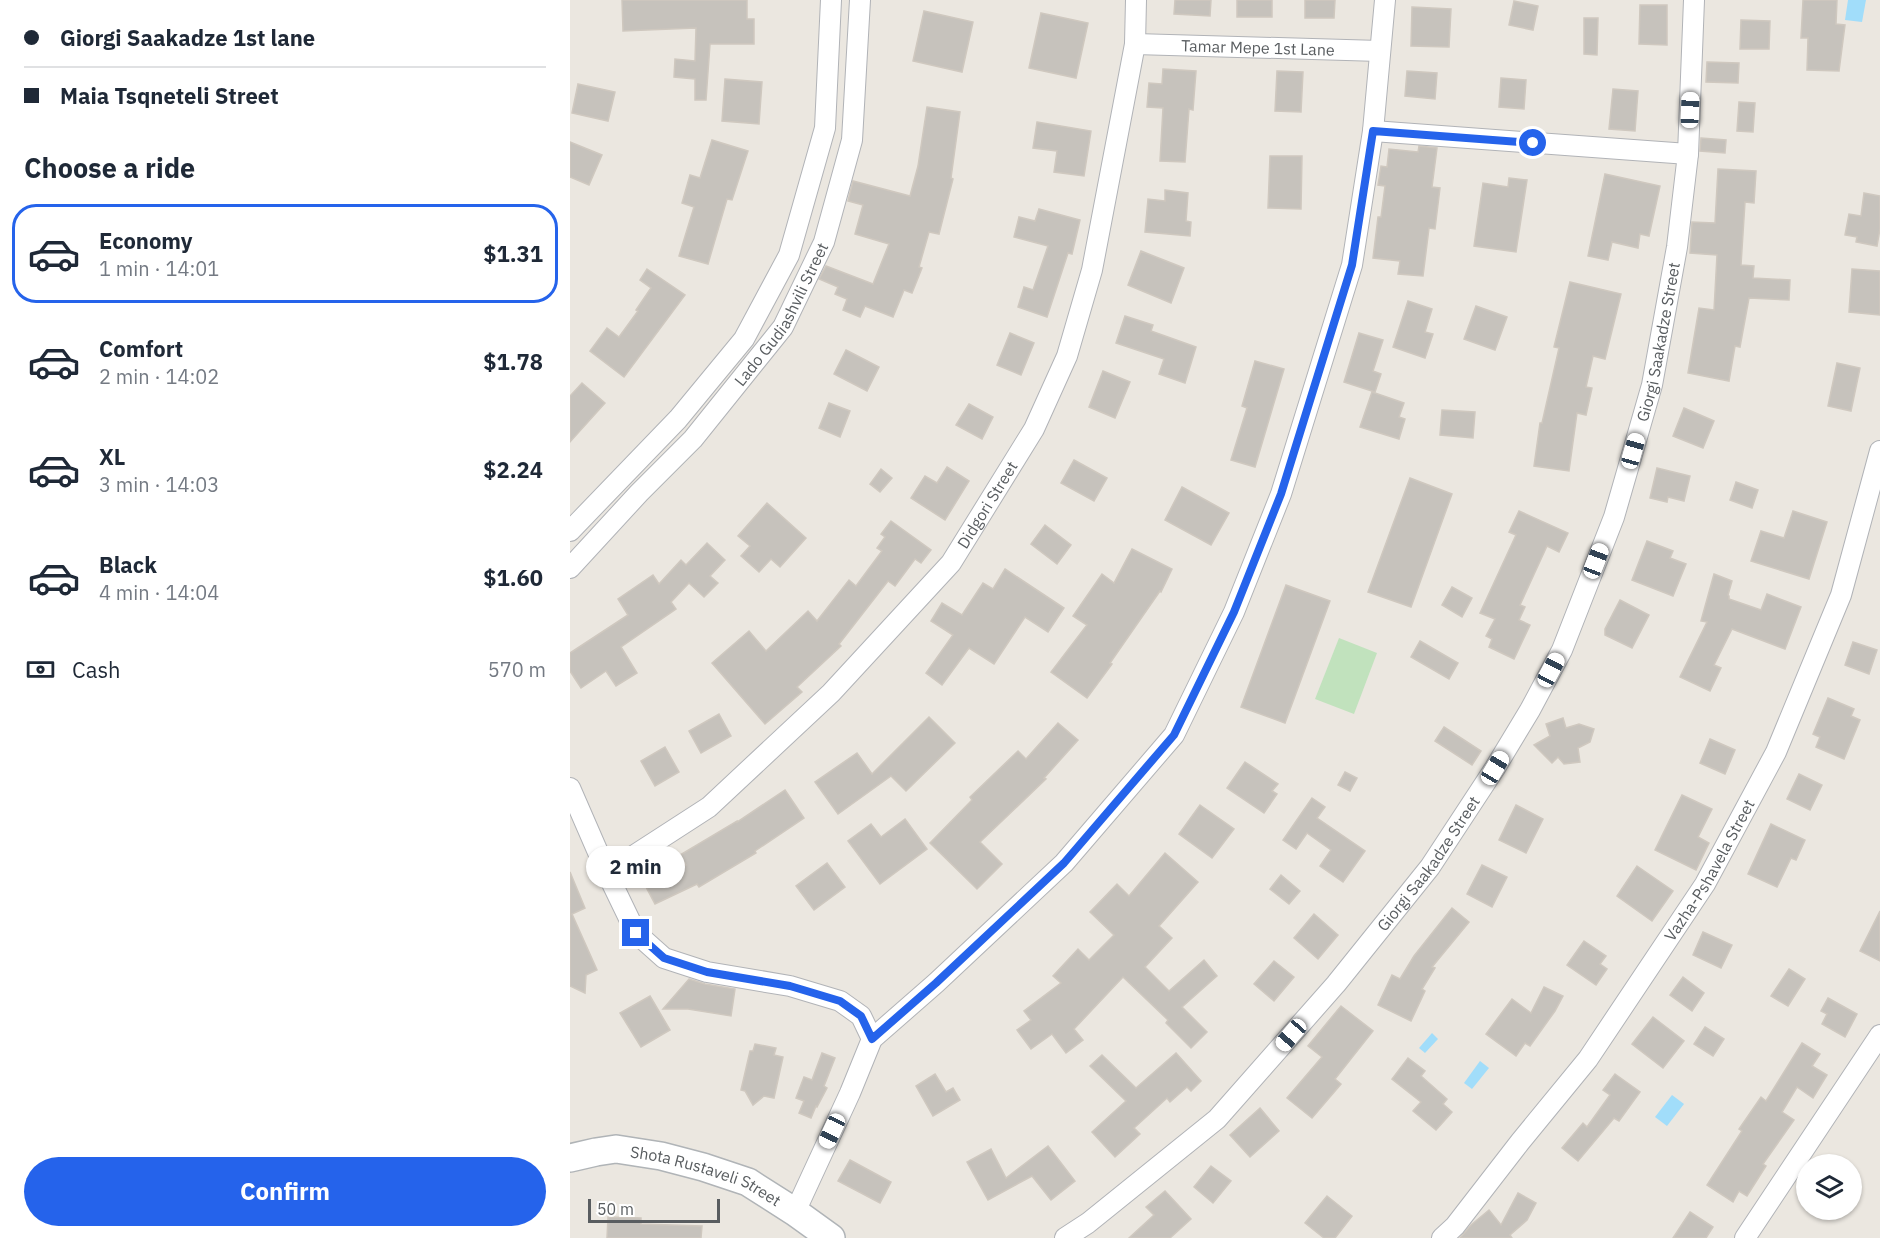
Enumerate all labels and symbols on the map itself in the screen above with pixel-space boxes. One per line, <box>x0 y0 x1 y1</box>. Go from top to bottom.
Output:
street label: Tamar Mepe 1st Lane <box>1181 35 1335 60</box>
car <box>1680 92 1700 128</box>
route start <box>1519 129 1546 156</box>
street label: Lado Gudiashvili Street <box>730 239 832 390</box>
street label: Giorgi Saakadze Street <box>1632 261 1684 424</box>
car <box>1619 431 1647 471</box>
street label: Didgori Street <box>953 457 1022 552</box>
car <box>1581 541 1611 581</box>
car <box>1535 650 1567 690</box>
car <box>1478 748 1512 788</box>
street label: Giorgi Saakadze Street <box>1373 792 1484 935</box>
street label: Vazha-Pshavela Street <box>1660 796 1759 945</box>
callout: 2 min <box>586 846 686 888</box>
route end <box>622 919 649 946</box>
car <box>1272 1016 1310 1054</box>
car <box>816 1111 848 1151</box>
street label: Shota Rustaveli Street <box>629 1141 785 1210</box>
scale bar <box>588 1196 720 1224</box>

